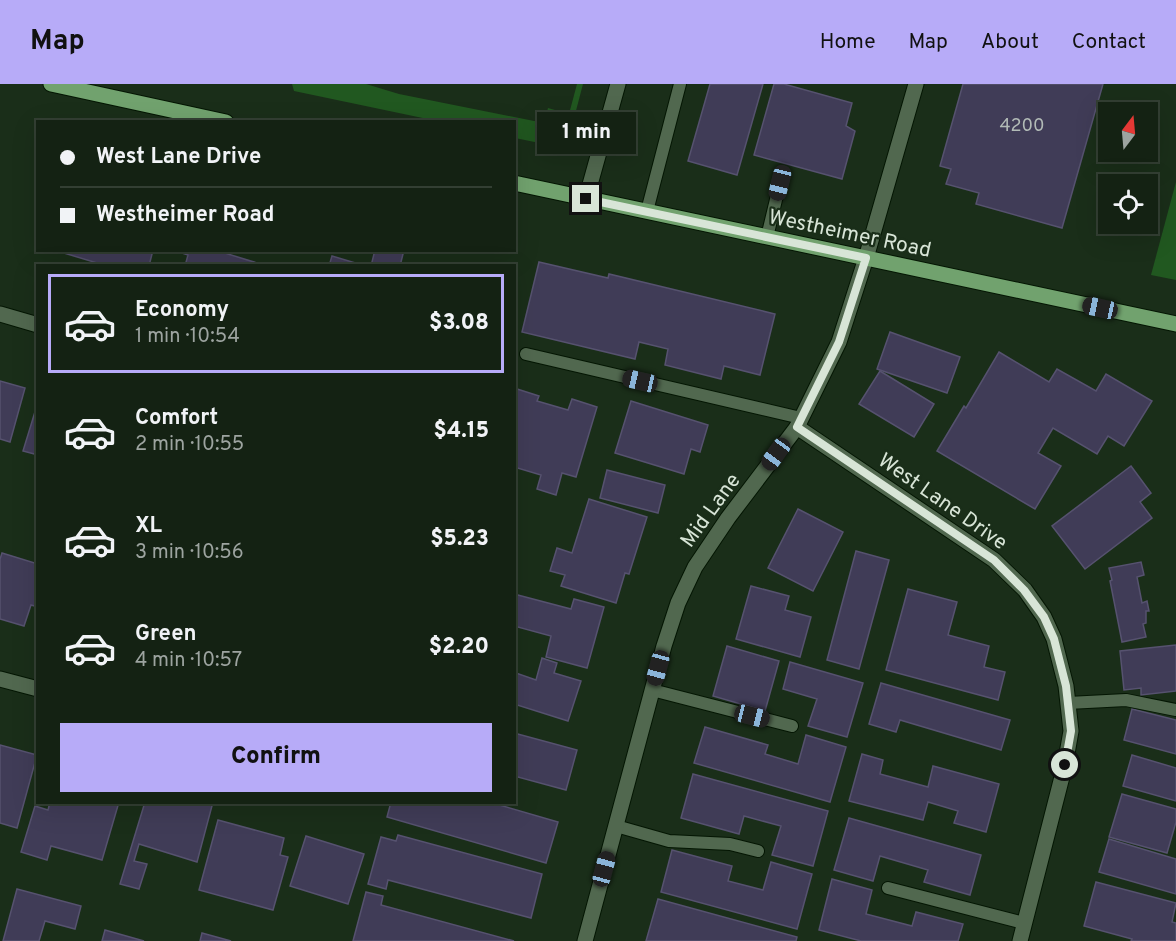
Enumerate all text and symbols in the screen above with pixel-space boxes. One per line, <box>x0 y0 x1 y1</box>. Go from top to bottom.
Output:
text: Map <box>30 24 85 60</box>
text: Home <box>820 29 876 56</box>
text: Map <box>909 29 948 56</box>
text: About <box>981 29 1039 56</box>
text: Contact <box>1072 29 1146 56</box>
north arrow <box>1098 102 1158 162</box>
map controls <box>1098 102 1158 234</box>
callout: 1 min <box>536 112 636 154</box>
house number: 4200 <box>999 115 1045 138</box>
text: 1 min <box>562 120 611 146</box>
text: West Lane Drive <box>96 144 261 171</box>
car <box>767 163 793 203</box>
button: locate <box>1098 174 1158 234</box>
route end <box>572 185 599 212</box>
text: Westheimer Road <box>96 202 275 229</box>
street label: Westheimer Road <box>766 204 933 265</box>
car <box>1081 295 1119 321</box>
icon: car <box>63 297 117 351</box>
text: Economy <box>135 297 229 324</box>
text: $3.08 <box>429 310 489 337</box>
text: 1 min · 10:54 <box>135 324 240 350</box>
car <box>620 368 660 394</box>
icon: car <box>63 405 117 459</box>
text: Comfort <box>135 405 218 432</box>
text: $4.15 <box>434 418 489 445</box>
text: 2 min · 10:55 <box>135 432 244 458</box>
car <box>758 434 794 474</box>
street label: West Lane Drive <box>872 448 1012 557</box>
street label: Mid Lane <box>675 468 747 553</box>
icon: car <box>63 513 117 567</box>
text: XL <box>135 513 162 540</box>
text: $5.23 <box>430 526 489 553</box>
text: 3 min · 10:56 <box>135 540 244 566</box>
icon: car <box>63 621 117 675</box>
text: Green <box>135 621 197 648</box>
text: $2.20 <box>429 634 489 661</box>
text: 4 min · 10:57 <box>135 648 242 674</box>
car <box>645 648 671 688</box>
car <box>732 703 772 729</box>
button: Confirm <box>60 723 492 792</box>
route start <box>1051 751 1078 778</box>
car <box>591 849 617 889</box>

